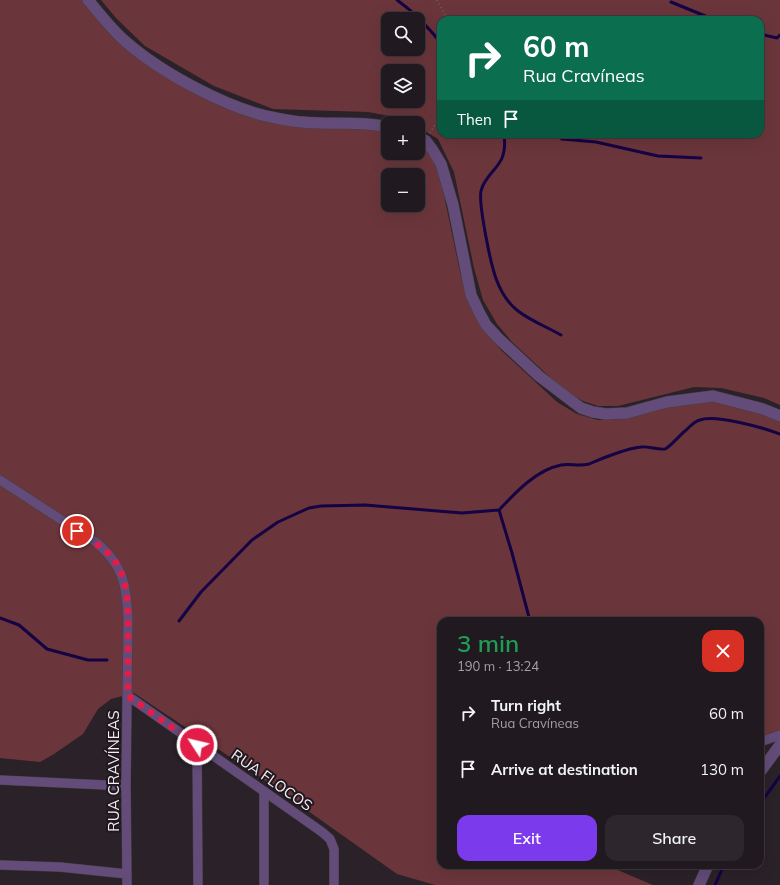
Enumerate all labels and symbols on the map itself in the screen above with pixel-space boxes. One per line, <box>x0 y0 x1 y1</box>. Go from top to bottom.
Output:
pin <box>60 514 94 548</box>
street label: RUA CRAVÍNEAS <box>104 710 123 832</box>
position arrow <box>176 724 218 766</box>
street label: RUA FLOCOS <box>228 745 316 815</box>

